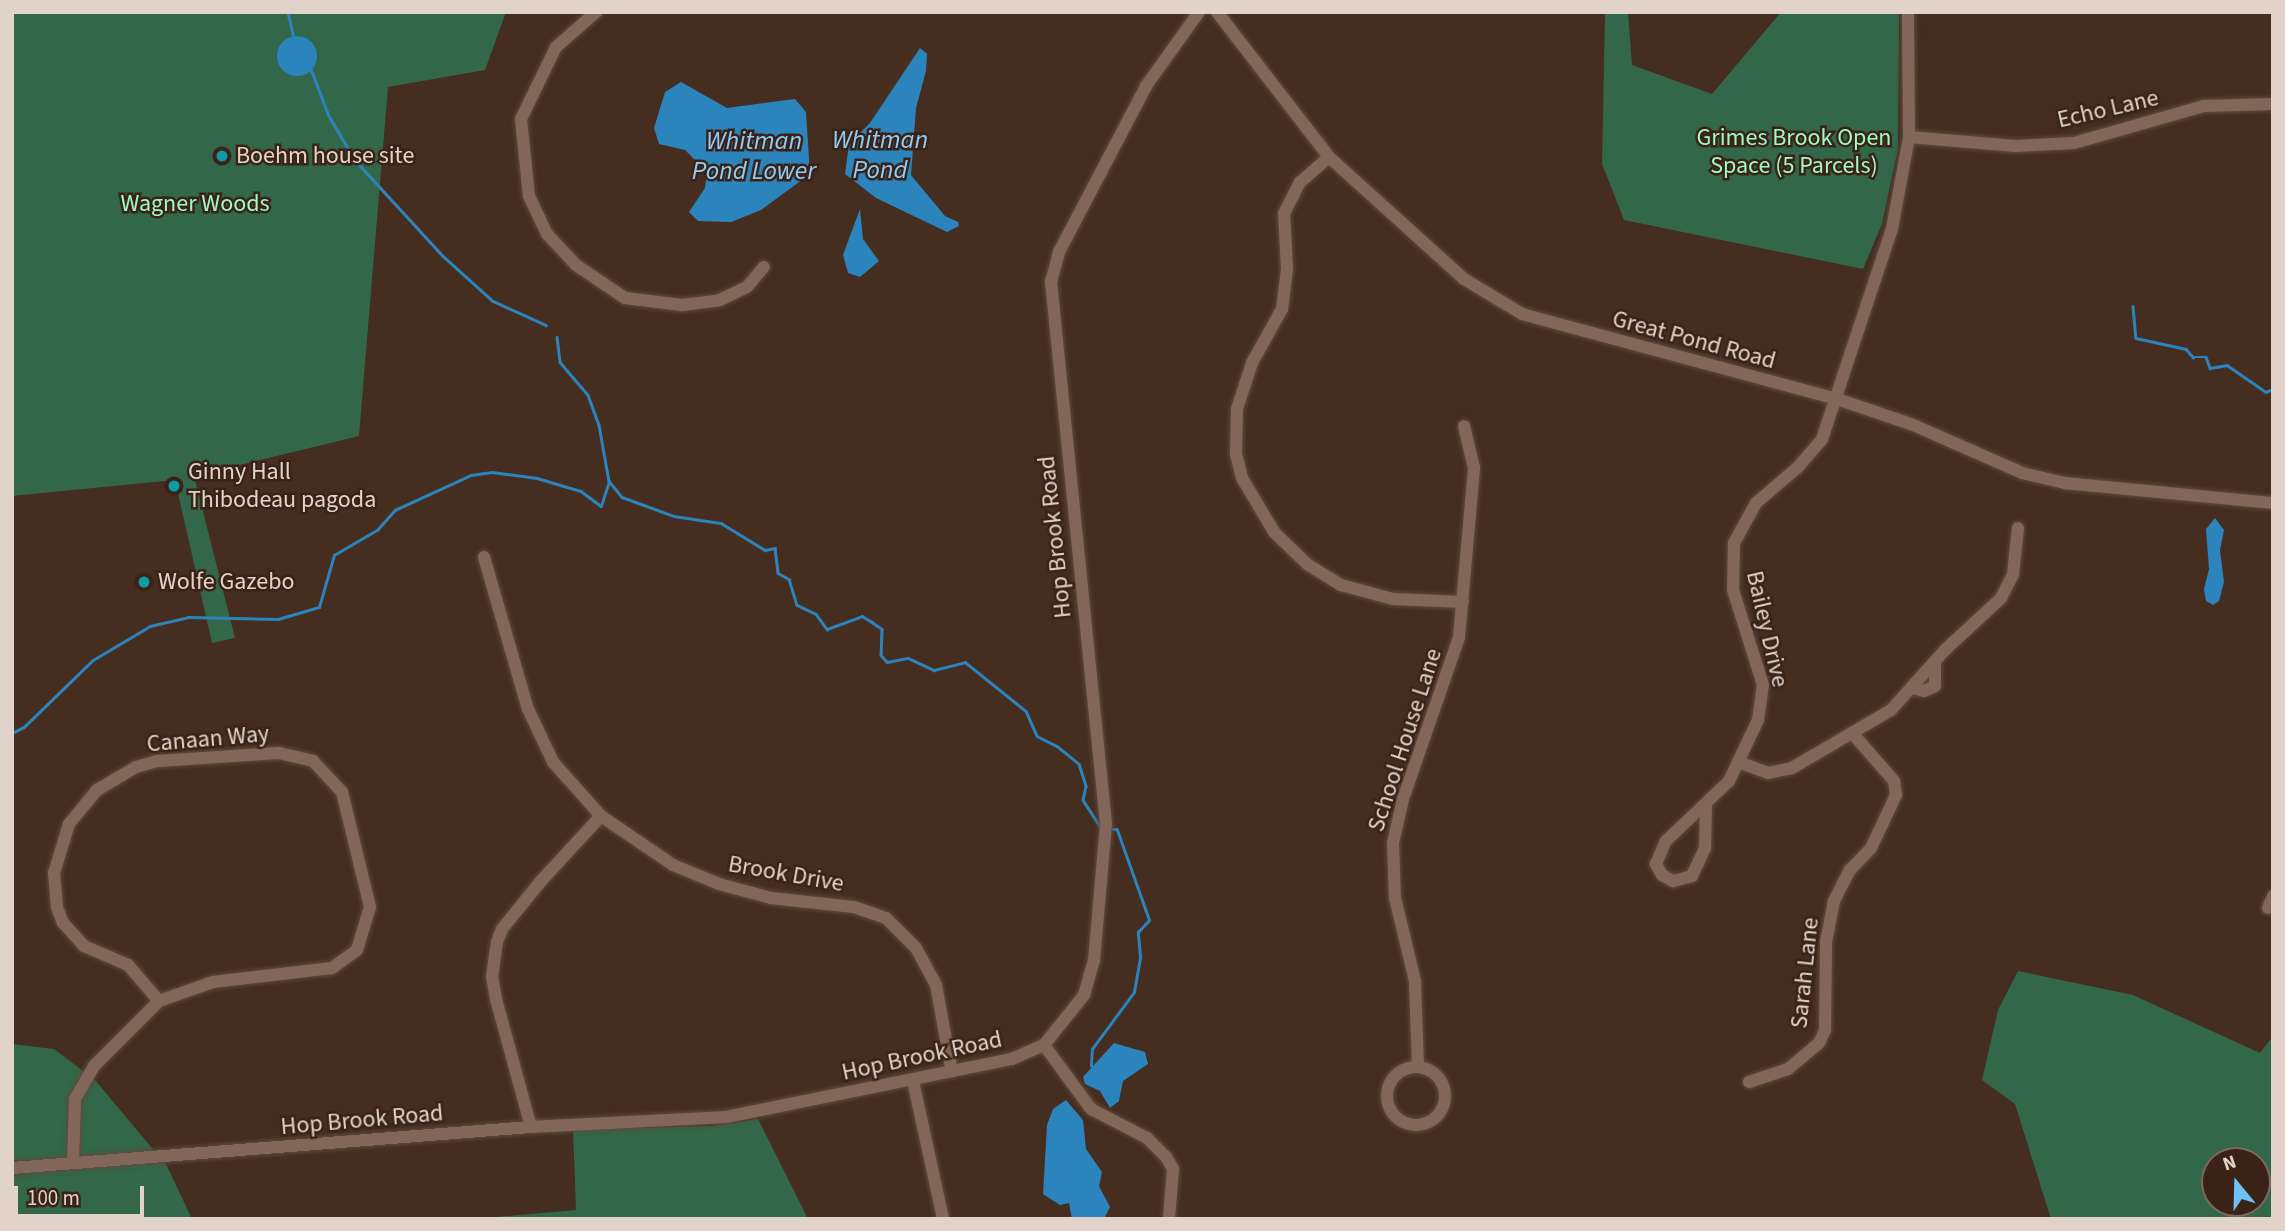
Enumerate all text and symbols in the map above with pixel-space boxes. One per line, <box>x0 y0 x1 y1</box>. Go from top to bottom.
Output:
street label: Echo Lane <box>2055 83 2161 135</box>
water label: Whitman Pond <box>832 124 928 186</box>
park label: Grimes Brook Open Space (5 Parcels) <box>1697 124 1891 180</box>
water label: Whitman Pond Lower <box>692 125 816 186</box>
place label: Boehm house site <box>236 142 414 170</box>
marker: Boehm house site <box>214 148 230 164</box>
park label: Wagner Woods <box>120 190 270 218</box>
street label: Great Pond Road <box>1609 304 1779 376</box>
street label: Hop Brook Road <box>1032 454 1078 620</box>
place label: Ginny Hall Thibodeau pagoda <box>188 458 376 514</box>
marker: Ginny Hall Thibodeau pagoda <box>166 478 182 494</box>
place label: Wolfe Gazebo <box>158 568 295 596</box>
street label: Bailey Drive <box>1740 568 1794 690</box>
marker: Wolfe Gazebo <box>136 574 152 590</box>
street label: School House Lane <box>1362 645 1448 835</box>
street label: Canaan Way <box>146 719 270 759</box>
street label: Brook Drive <box>726 850 846 898</box>
street label: Sarah Lane <box>1785 916 1825 1030</box>
street label: Hop Brook Road <box>839 1025 1005 1087</box>
street label: Hop Brook Road <box>279 1099 445 1141</box>
north arrow <box>2201 1147 2271 1217</box>
text: N <box>2219 1149 2240 1178</box>
scale bar <box>18 1172 147 1216</box>
text: 100 m <box>27 1183 80 1213</box>

